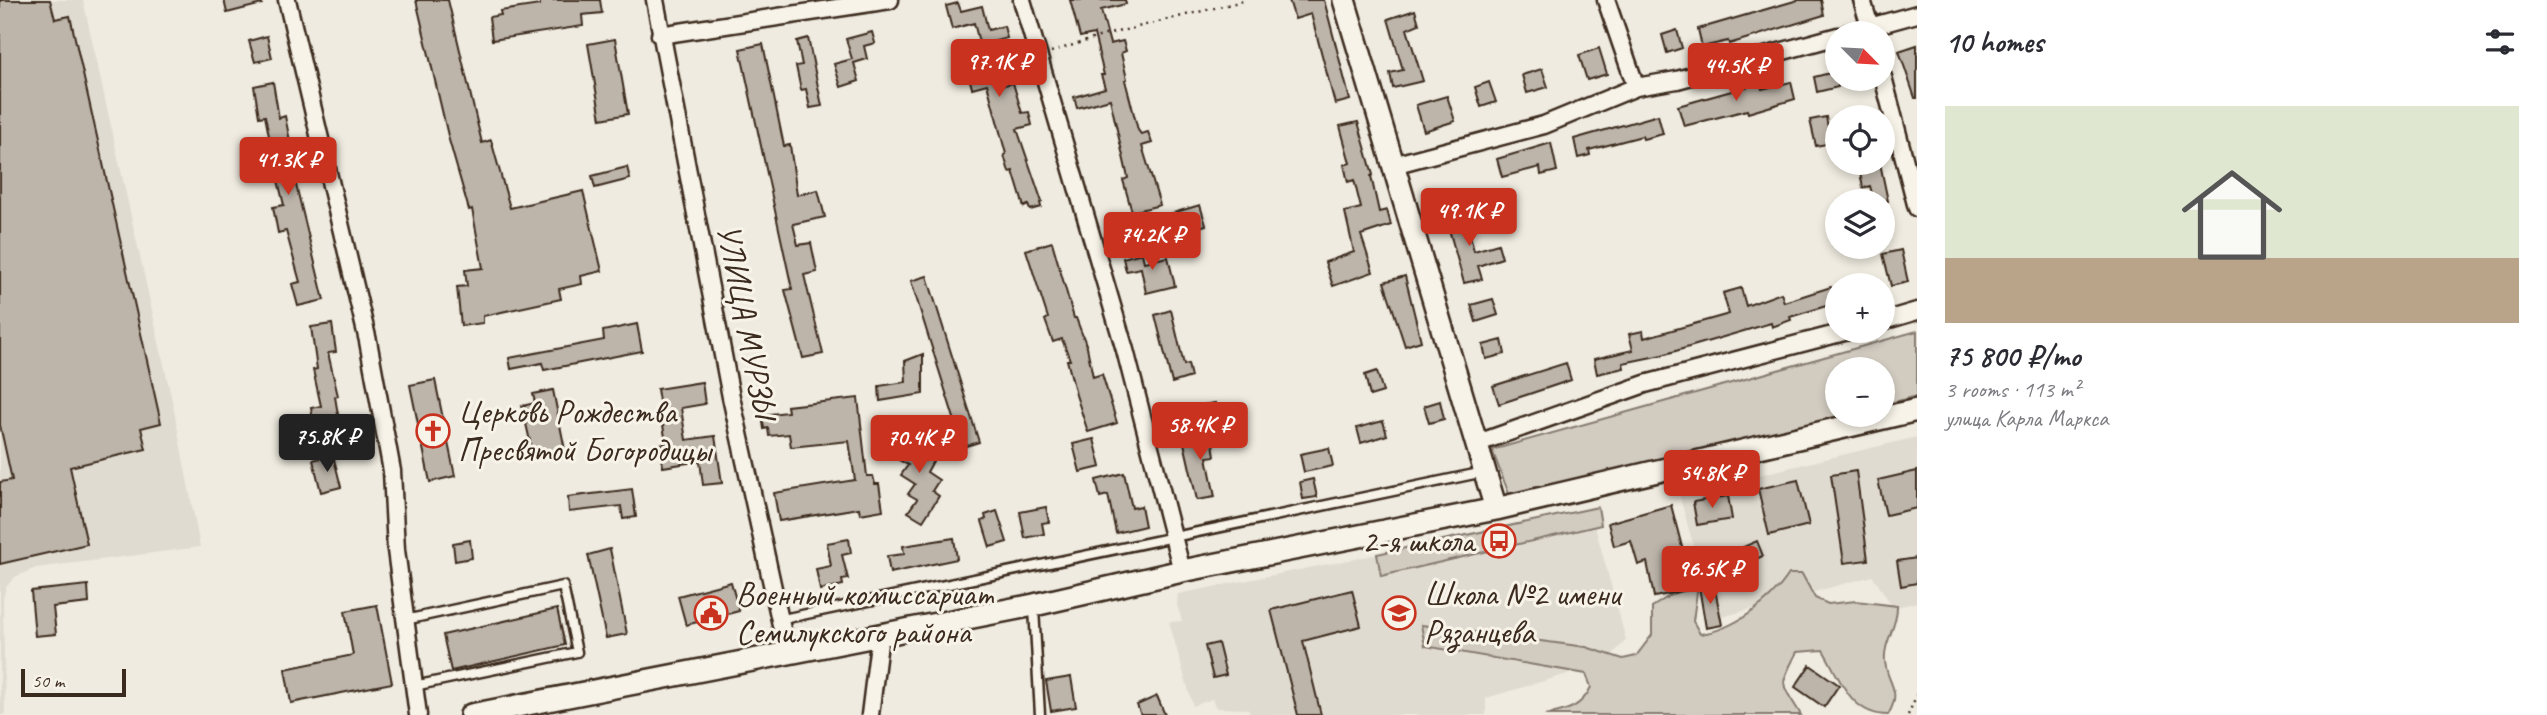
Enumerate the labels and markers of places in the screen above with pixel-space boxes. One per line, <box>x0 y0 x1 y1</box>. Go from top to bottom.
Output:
pin: 97.1K ₽ <box>934 40 1064 99</box>
pin: 44.5K ₽ <box>1671 43 1801 103</box>
pin: 41.3K ₽ <box>223 138 353 197</box>
pin: 49.1K ₽ <box>1404 188 1534 248</box>
pin: 74.2K ₽ <box>1087 212 1217 272</box>
place label: Церковь Рождества Пресвятой Богородицы <box>458 391 713 471</box>
pin: 58.4K ₽ <box>1135 402 1265 462</box>
church icon: Церковь Рождества Пресвятой Богородицы <box>414 412 452 450</box>
pin: 75.8K ₽ <box>262 414 392 474</box>
pin: 70.4K ₽ <box>854 416 984 475</box>
pin: 54.8K ₽ <box>1647 450 1777 510</box>
place label: 2-я школа <box>1362 520 1476 562</box>
bus stop icon: 2-я школа <box>1480 522 1518 560</box>
pin: 96.5K ₽ <box>1645 546 1775 606</box>
place label: Военный комиссариат Семилукского района <box>736 573 995 653</box>
place label: Школа №2 имени Рязанцева <box>1424 573 1623 653</box>
public building icon: Военный комиссариат Семилукского района <box>692 594 730 632</box>
school or university icon: Школа №2 имени Рязанцева <box>1380 594 1418 632</box>

